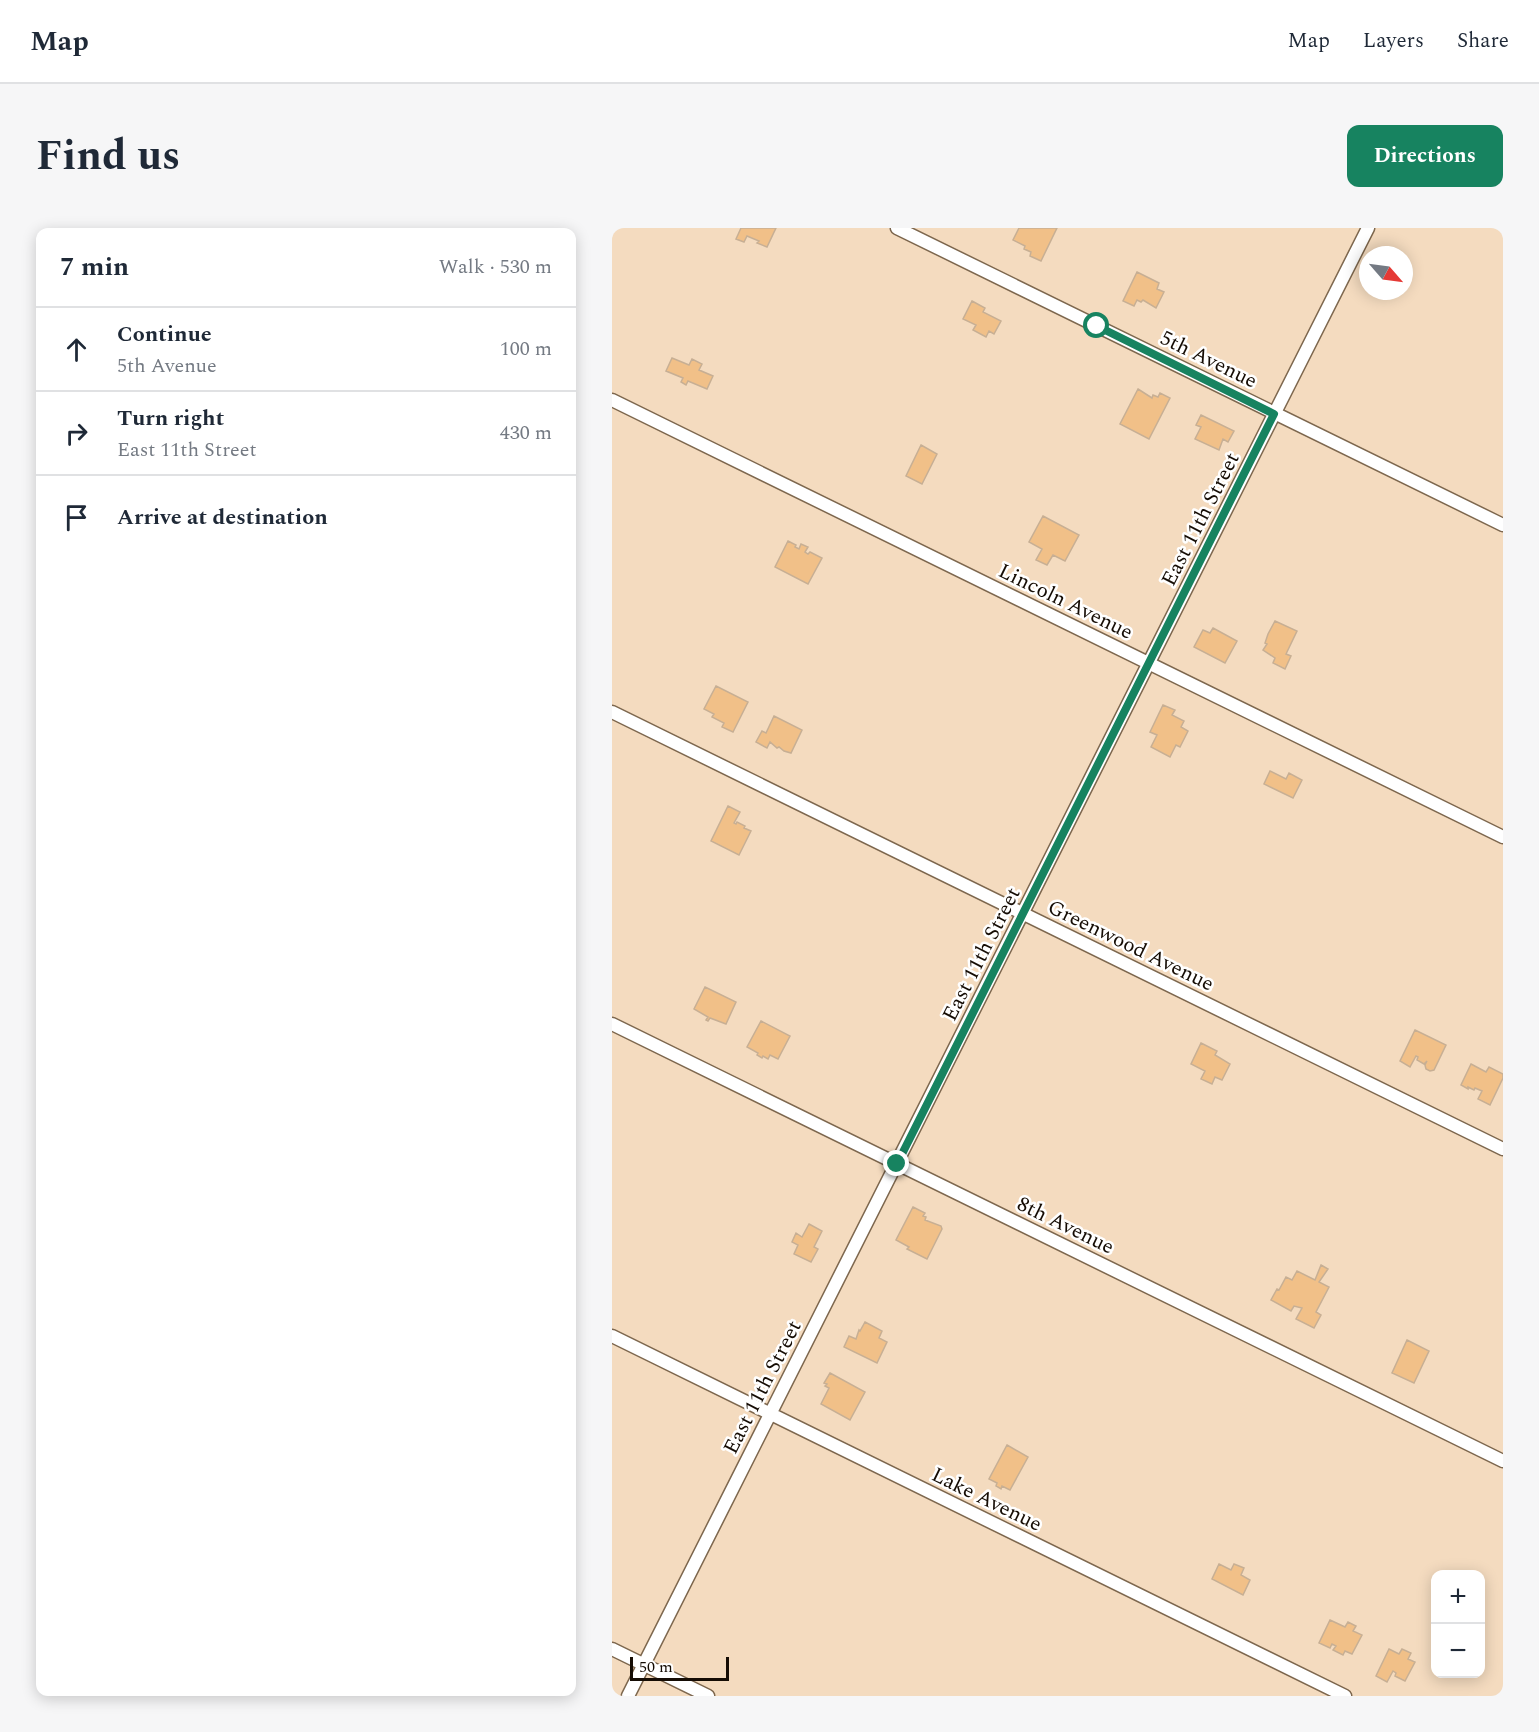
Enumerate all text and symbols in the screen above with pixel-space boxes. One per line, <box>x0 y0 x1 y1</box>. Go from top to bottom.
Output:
text: Map <box>30 20 89 63</box>
text: Map <box>1288 25 1330 57</box>
text: Layers <box>1363 25 1424 57</box>
text: Share <box>1457 25 1509 57</box>
text: Find us <box>36 125 180 188</box>
button: Directions <box>1347 125 1503 187</box>
north arrow <box>1359 246 1413 300</box>
text: 7 min <box>60 247 129 287</box>
text: Walk · 530 m <box>439 252 552 282</box>
route start <box>1083 312 1109 338</box>
text: Continue <box>117 318 212 351</box>
street label: 5th Avenue <box>1154 323 1263 397</box>
icon: ahead <box>60 333 93 366</box>
text: 100 m <box>500 334 552 364</box>
text: 5th Avenue <box>117 351 217 381</box>
text: Turn right <box>117 402 224 435</box>
icon: right <box>60 417 93 450</box>
text: 430 m <box>500 418 552 448</box>
text: East 11th Street <box>117 435 257 465</box>
street label: East 11th Street <box>1153 447 1248 592</box>
icon: arrive <box>60 501 93 534</box>
text: Arrive at destination <box>117 501 328 534</box>
street label: Lincoln Avenue <box>993 555 1138 648</box>
street label: East 11th Street <box>934 882 1029 1027</box>
street label: Greenwood Avenue <box>1042 892 1219 1000</box>
route end <box>883 1150 909 1176</box>
street label: 8th Avenue <box>1011 1189 1120 1263</box>
street label: East 11th Street <box>715 1315 810 1460</box>
street label: Lake Avenue <box>926 1459 1047 1540</box>
map controls <box>1431 1570 1485 1678</box>
button: + <box>1431 1570 1485 1624</box>
button: − <box>1431 1624 1485 1678</box>
scale bar <box>630 1654 729 1682</box>
text: 50 m <box>639 1655 673 1679</box>

